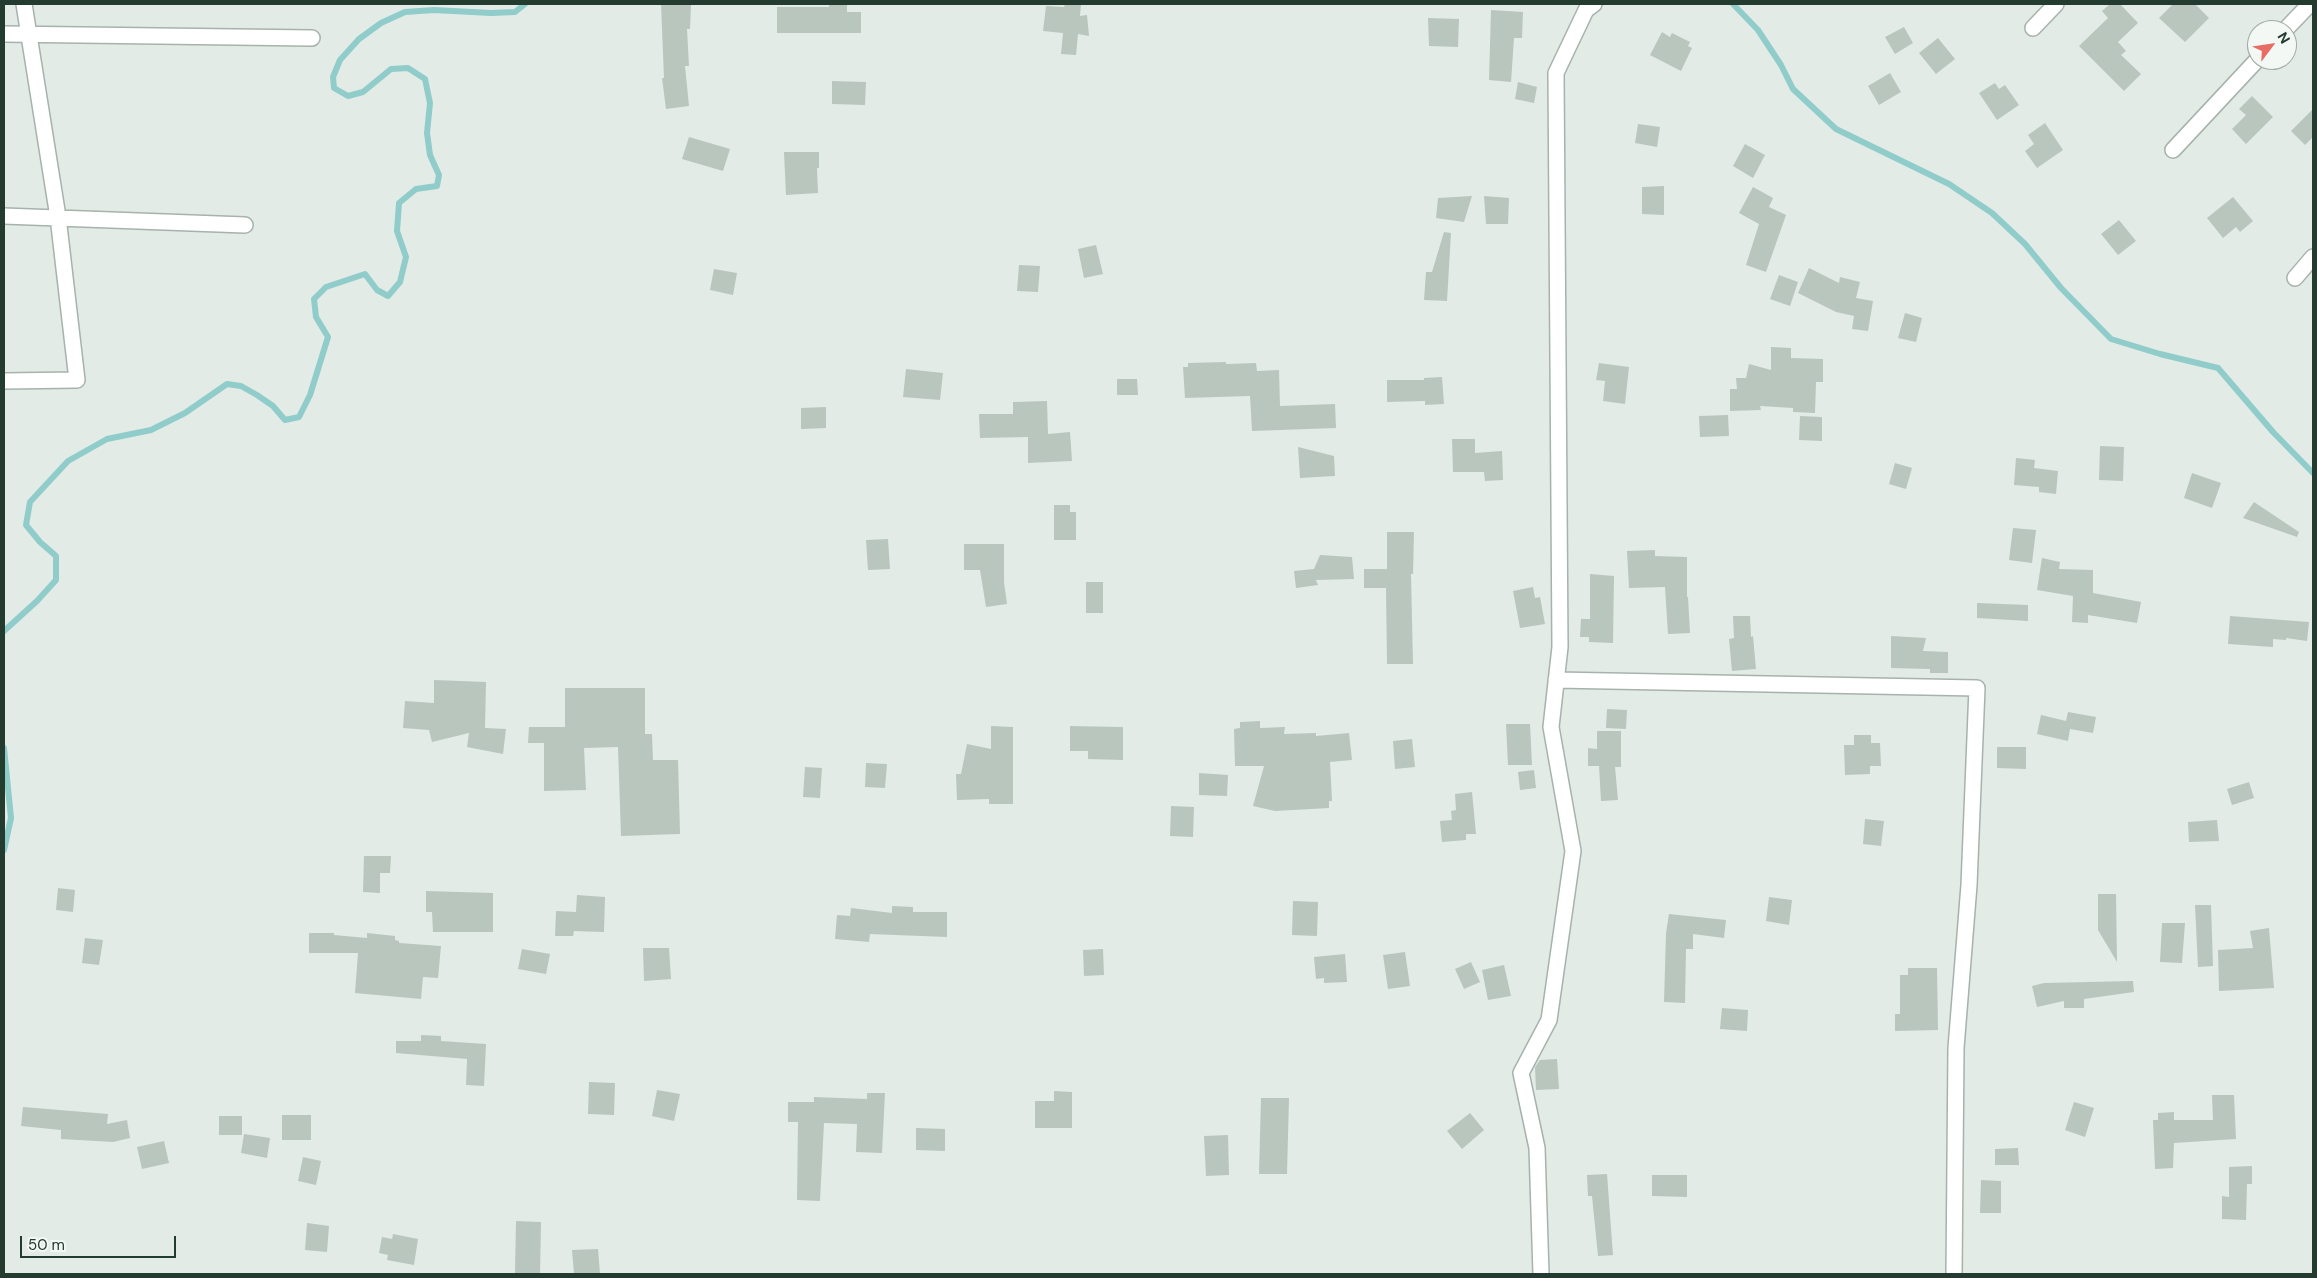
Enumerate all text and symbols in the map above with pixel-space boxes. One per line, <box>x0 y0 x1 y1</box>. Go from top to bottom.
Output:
north arrow <box>2247 20 2297 70</box>
text: N <box>2274 29 2294 47</box>
scale bar <box>22 1226 179 1258</box>
text: 50 m <box>28 1235 65 1255</box>

